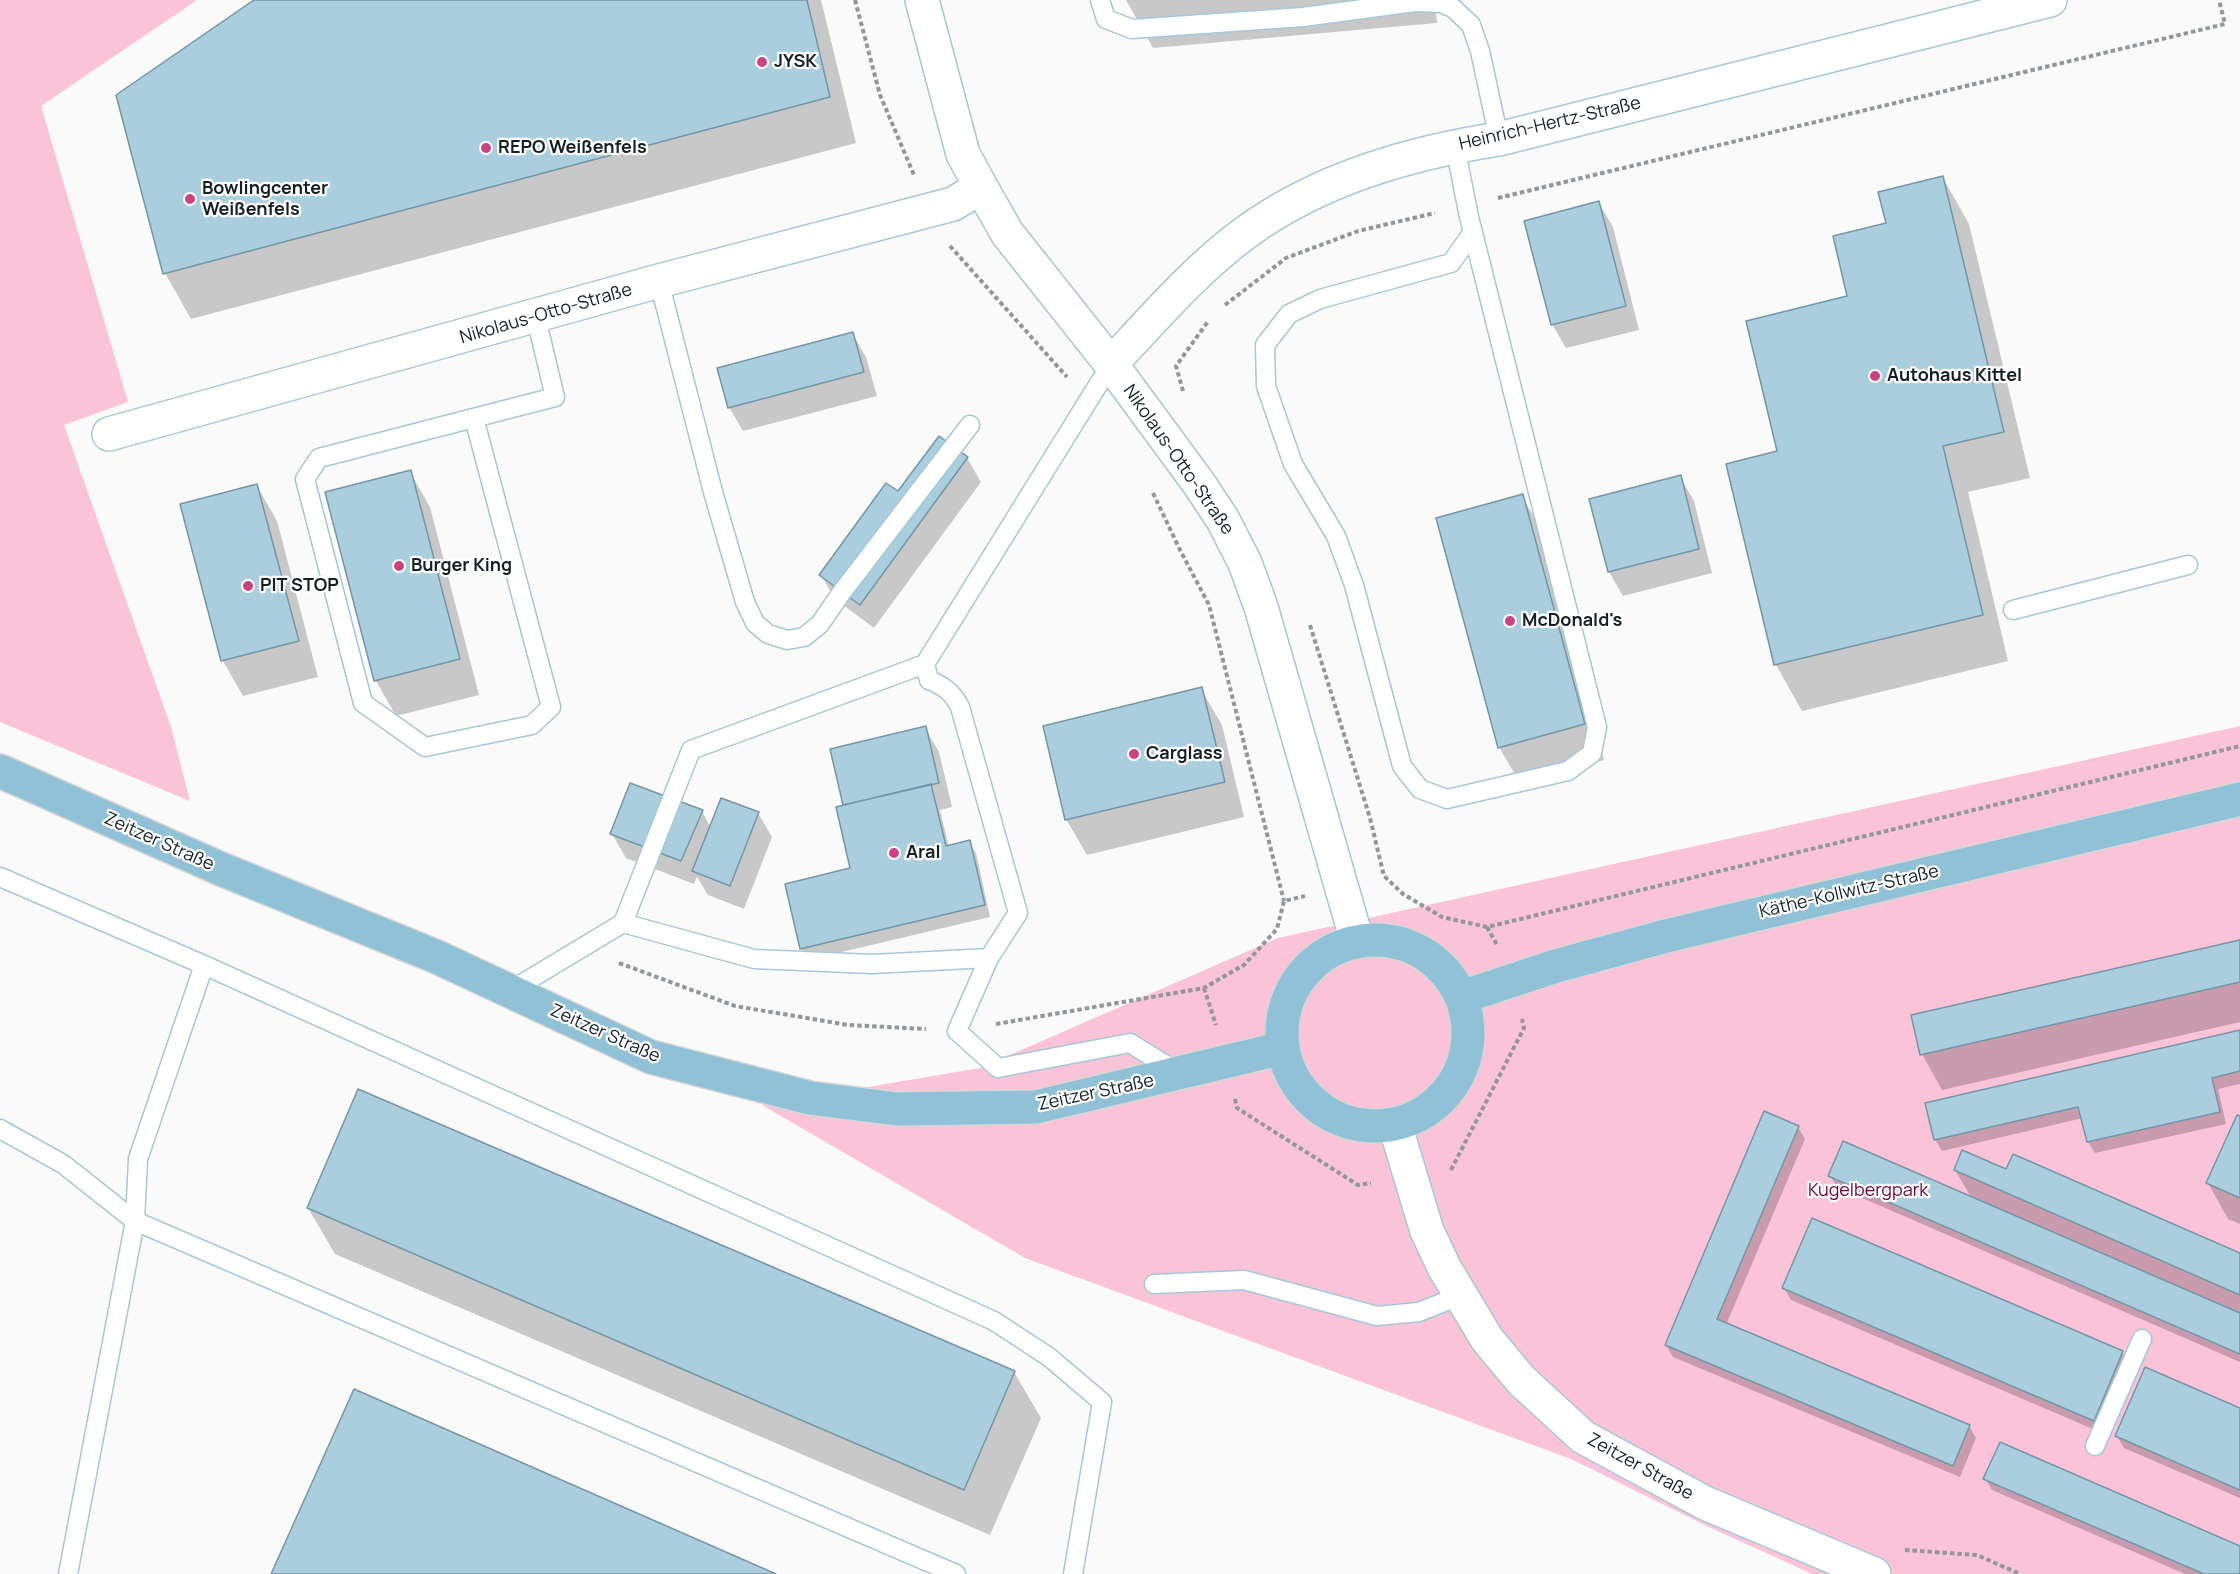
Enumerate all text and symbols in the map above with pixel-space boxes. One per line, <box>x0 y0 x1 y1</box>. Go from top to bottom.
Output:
place label: JYSK <box>774 51 817 73</box>
marker: JYSK <box>755 55 769 69</box>
street label: Heinrich-Hertz-Straße <box>1457 93 1643 155</box>
place label: REPO Weißenfels <box>498 137 647 159</box>
marker: REPO Weißenfels <box>479 141 493 155</box>
place label: Bowlingcenter Weißenfels <box>202 178 328 220</box>
marker: Bowlingcenter Weißenfels <box>183 192 197 206</box>
street label: Nikolaus-Otto-Straße <box>457 279 635 349</box>
place label: Autohaus Kittel <box>1887 365 2022 387</box>
marker: Autohaus Kittel <box>1868 369 1882 383</box>
street label: Nikolaus-Otto-Straße <box>1118 381 1238 539</box>
place label: Burger King <box>411 555 512 577</box>
marker: Burger King <box>392 559 406 573</box>
place label: PIT STOP <box>260 575 339 597</box>
marker: PIT STOP <box>241 579 255 593</box>
place label: McDonald's <box>1522 610 1622 632</box>
marker: McDonald's <box>1503 614 1517 628</box>
place label: Carglass <box>1146 743 1222 765</box>
marker: Carglass <box>1127 747 1141 761</box>
street label: Zeitzer Straße <box>101 808 217 876</box>
place label: Aral <box>906 842 940 864</box>
marker: Aral <box>887 846 901 860</box>
street label: Käthe-Kollwitz-Straße <box>1757 861 1941 923</box>
street label: Zeitzer Straße <box>547 1000 663 1068</box>
street label: Zeitzer Straße <box>1036 1070 1156 1116</box>
park label: Kugelbergpark <box>1808 1180 1928 1202</box>
street label: Zeitzer Straße <box>1583 1429 1697 1505</box>

